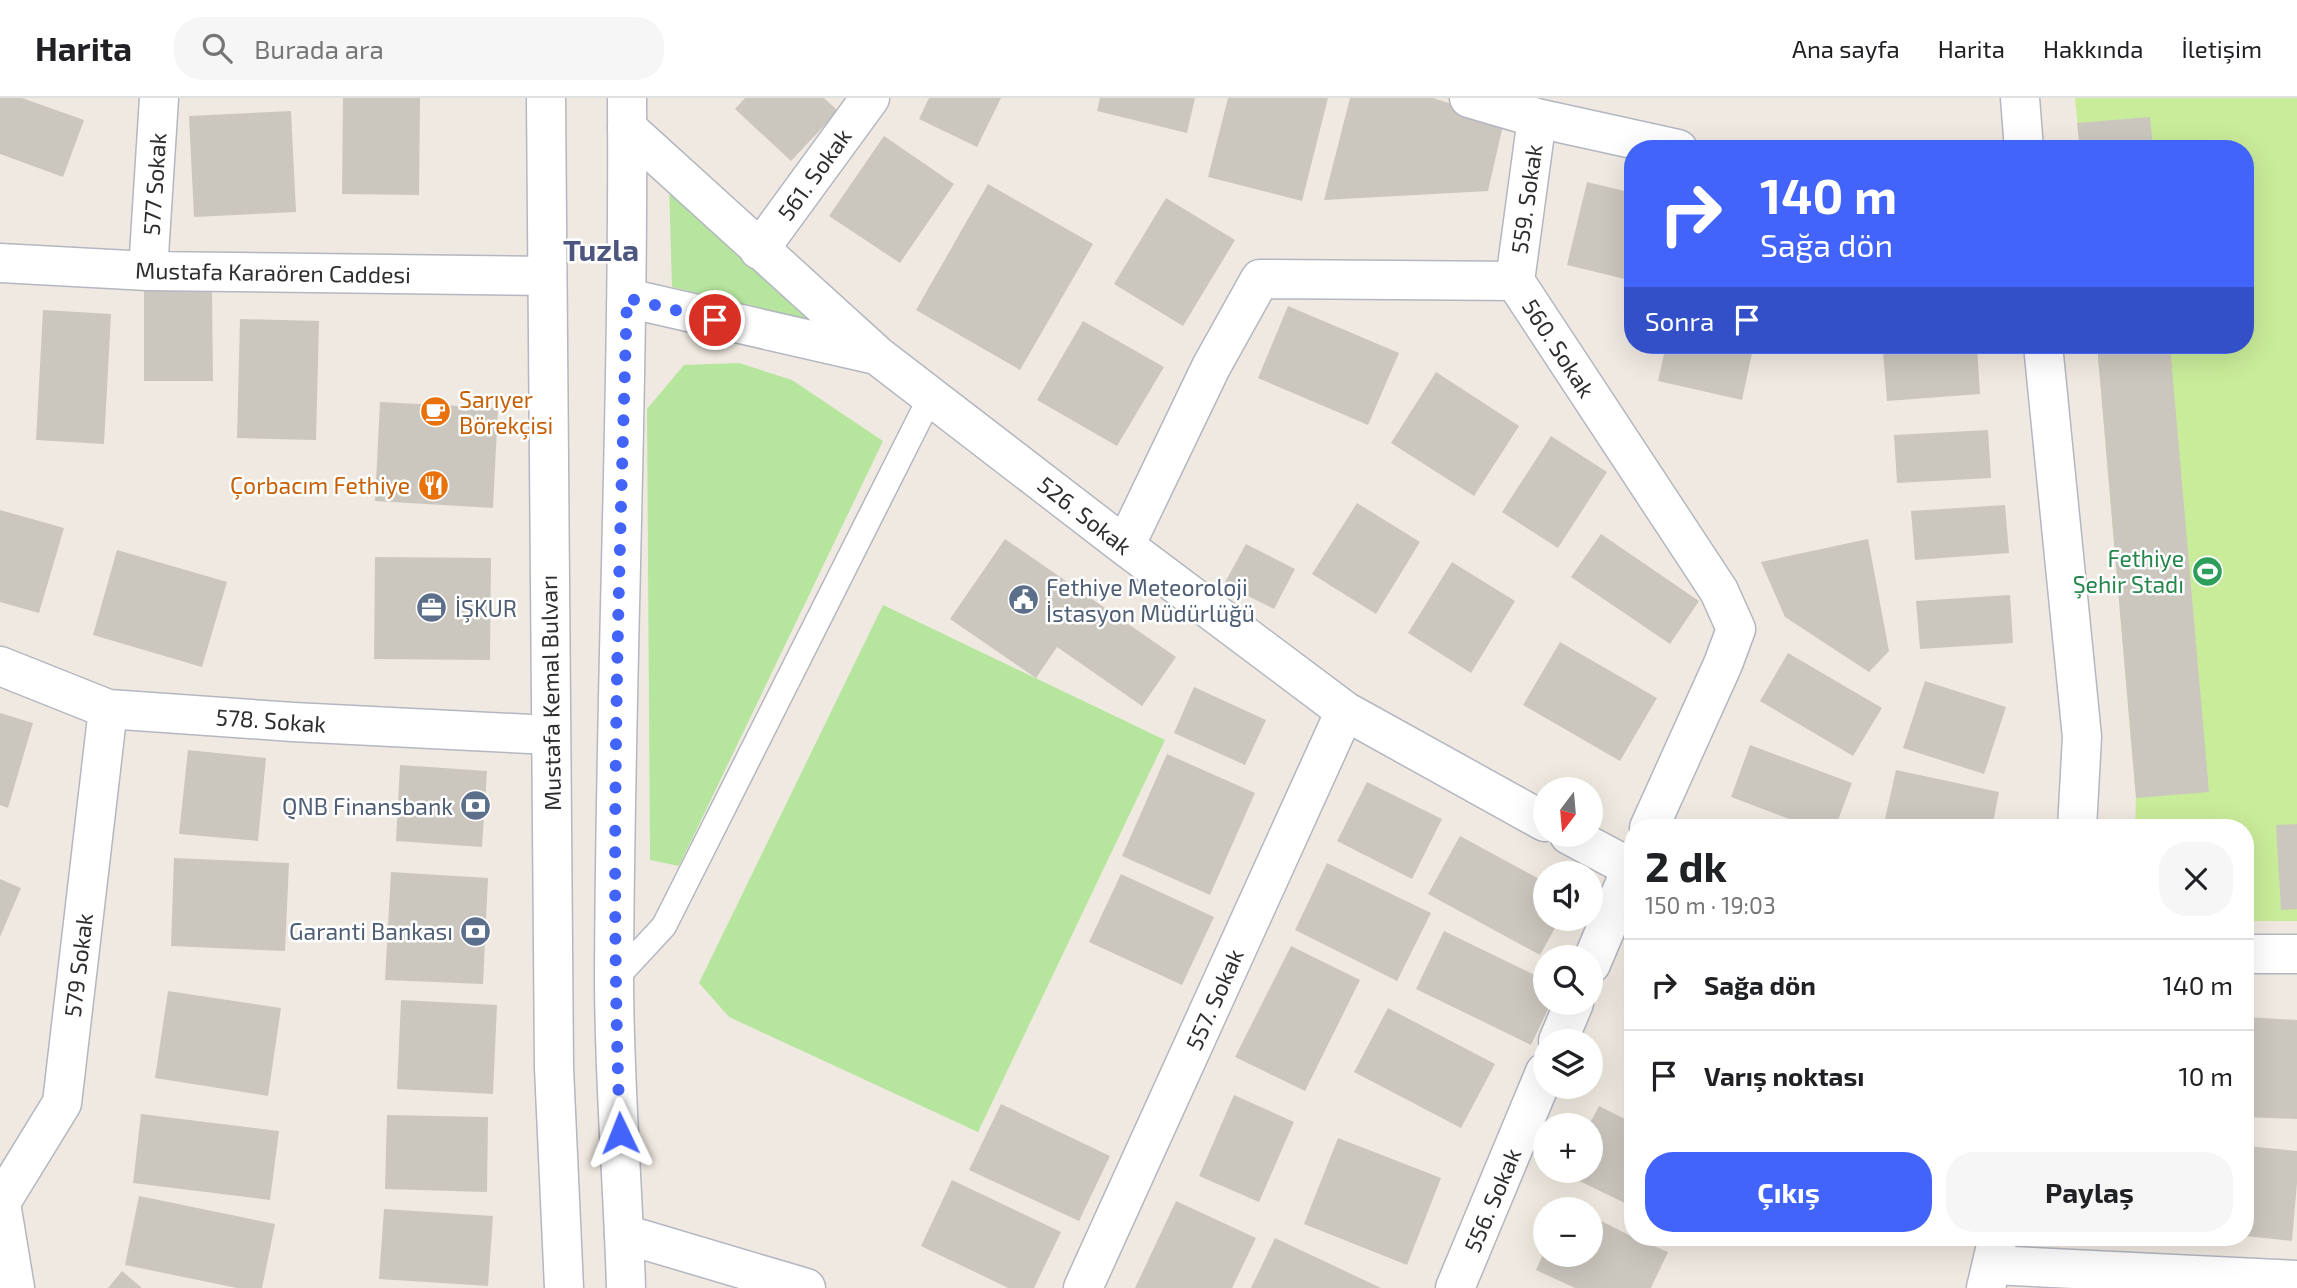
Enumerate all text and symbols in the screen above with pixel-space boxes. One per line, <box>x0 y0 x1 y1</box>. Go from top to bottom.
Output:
search box <box>174 17 664 80</box>
text: Harita <box>35 28 132 68</box>
icon: search <box>198 29 236 67</box>
text: Burada ara <box>254 33 384 64</box>
text: Ana sayfa <box>1792 34 1900 63</box>
text: Harita <box>1938 34 2005 63</box>
text: Hakkında <box>2043 34 2143 63</box>
text: İletişim <box>2181 34 2262 63</box>
street label: 561. Sokak <box>771 122 857 226</box>
street label: 577 Sokak <box>136 131 172 236</box>
street label: 559. Sokak <box>1504 142 1548 256</box>
text: 140 m <box>1760 165 1897 224</box>
icon: right <box>1645 168 1736 259</box>
text: Sağa dön <box>1760 225 1893 263</box>
district label: Tuzla <box>563 231 639 267</box>
street label: Mustafa Karaören Caddesi <box>135 256 411 288</box>
pin <box>685 290 745 350</box>
street label: 560. Sokak <box>1517 294 1601 403</box>
icon: arrive <box>696 301 734 339</box>
icon: arrive <box>1728 301 1766 339</box>
text: Sonra <box>1645 305 1714 336</box>
place label: Sarıyer Börekçisi <box>459 385 553 440</box>
cafe icon: Sarıyer Börekçisi <box>419 395 453 429</box>
restaurant icon: Çorbacım Fethiye <box>416 468 450 502</box>
street label: 526. Sokak <box>1033 470 1138 560</box>
place label: Çorbacım Fethiye <box>230 471 410 500</box>
place label: Fethiye Şehir Stadı <box>2073 544 2184 599</box>
sports icon: Fethiye Şehir Stadı <box>2190 554 2224 588</box>
place label: Fethiye Meteoroloji İstasyon Müdürlüğü <box>1046 573 1255 627</box>
street label: Mustafa Kemal Bulvarı <box>534 575 566 811</box>
public building icon: Fethiye Meteoroloji İstasyon Müdürlüğü <box>1006 583 1040 617</box>
office icon: İŞKUR <box>415 591 449 625</box>
place label: İŞKUR <box>455 594 517 623</box>
street label: 578. Sokak <box>215 702 327 738</box>
north arrow <box>1533 777 1603 847</box>
map controls <box>1533 777 1603 1267</box>
bank icon: QNB Finansbank <box>459 789 493 823</box>
place label: QNB Finansbank <box>282 792 453 820</box>
text: 2 dk <box>1645 840 1727 890</box>
button: close <box>2159 842 2233 916</box>
button: sound <box>1533 861 1603 931</box>
text: 150 m · 19:03 <box>1645 891 1776 919</box>
street label: 579 Sokak <box>58 911 98 1019</box>
bank icon: Garanti Bankası <box>459 914 493 948</box>
place label: Garanti Bankası <box>289 917 453 945</box>
street label: 557. Sokak <box>1179 944 1249 1054</box>
button: search <box>1533 945 1603 1015</box>
icon: right <box>1645 966 1683 1004</box>
text: Sağa dön <box>1704 969 1816 1000</box>
text: 140 m <box>2162 969 2233 1000</box>
button: layers <box>1533 1029 1603 1099</box>
icon: arrive <box>1645 1057 1683 1095</box>
text: Varış noktası <box>1704 1060 1864 1091</box>
text: 10 m <box>2178 1060 2233 1091</box>
position arrow <box>583 1096 657 1170</box>
button: + <box>1533 1113 1603 1183</box>
street label: 556. Sokak <box>1458 1144 1527 1256</box>
button: Çıkış <box>1645 1152 1932 1232</box>
button: Paylaş <box>1946 1152 2233 1232</box>
button: − <box>1533 1197 1603 1267</box>

